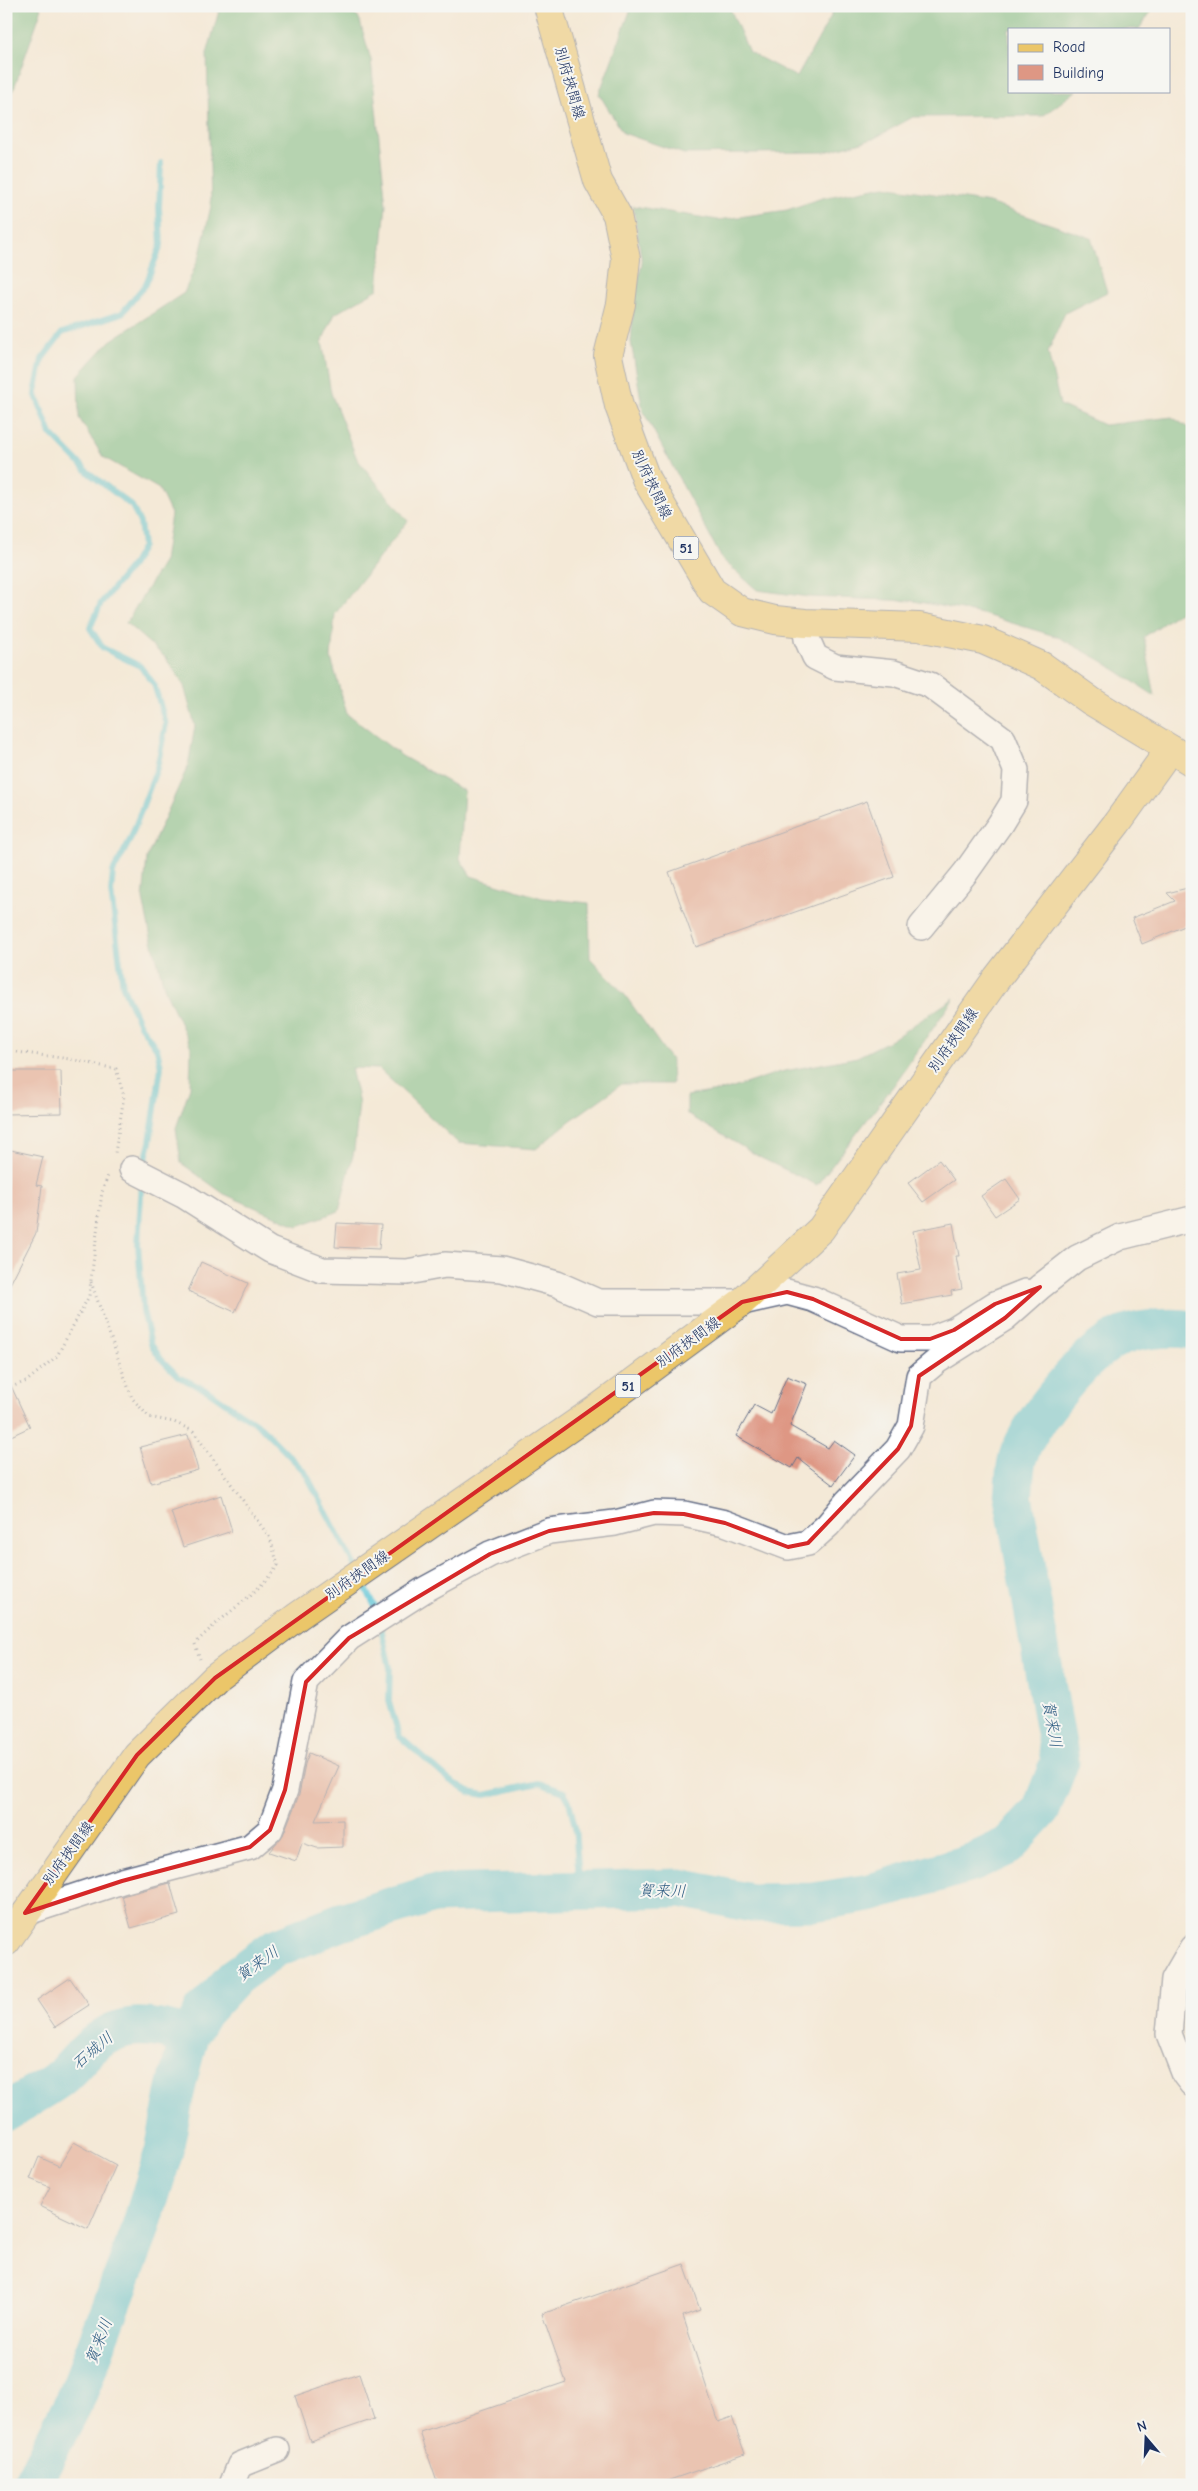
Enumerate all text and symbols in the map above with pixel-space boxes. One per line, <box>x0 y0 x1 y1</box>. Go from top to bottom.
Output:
legend <box>1008 28 1170 92</box>
text: Road <box>1053 38 1085 56</box>
street label: 別府挾間線 <box>551 44 589 122</box>
text: Building <box>1053 64 1104 82</box>
street label: 別府挾間線 <box>628 446 676 522</box>
road number: 51 <box>674 536 698 560</box>
street label: 別府挾間線 <box>924 1004 982 1076</box>
street label: 別府挾間線 <box>652 1313 724 1371</box>
road number: 51 <box>616 1374 640 1398</box>
street label: 別府挾間線 <box>321 1546 393 1604</box>
water label: 賀来川 <box>1039 1699 1065 1749</box>
street label: 別府挾間線 <box>39 1817 97 1889</box>
water label: 賀来川 <box>638 1882 686 1900</box>
water label: 賀来川 <box>233 1943 282 1985</box>
water label: 石城川 <box>68 2028 117 2073</box>
water label: 賀来川 <box>82 2316 116 2367</box>
north arrow <box>1120 2414 1170 2464</box>
text: N <box>1135 2417 1149 2436</box>

